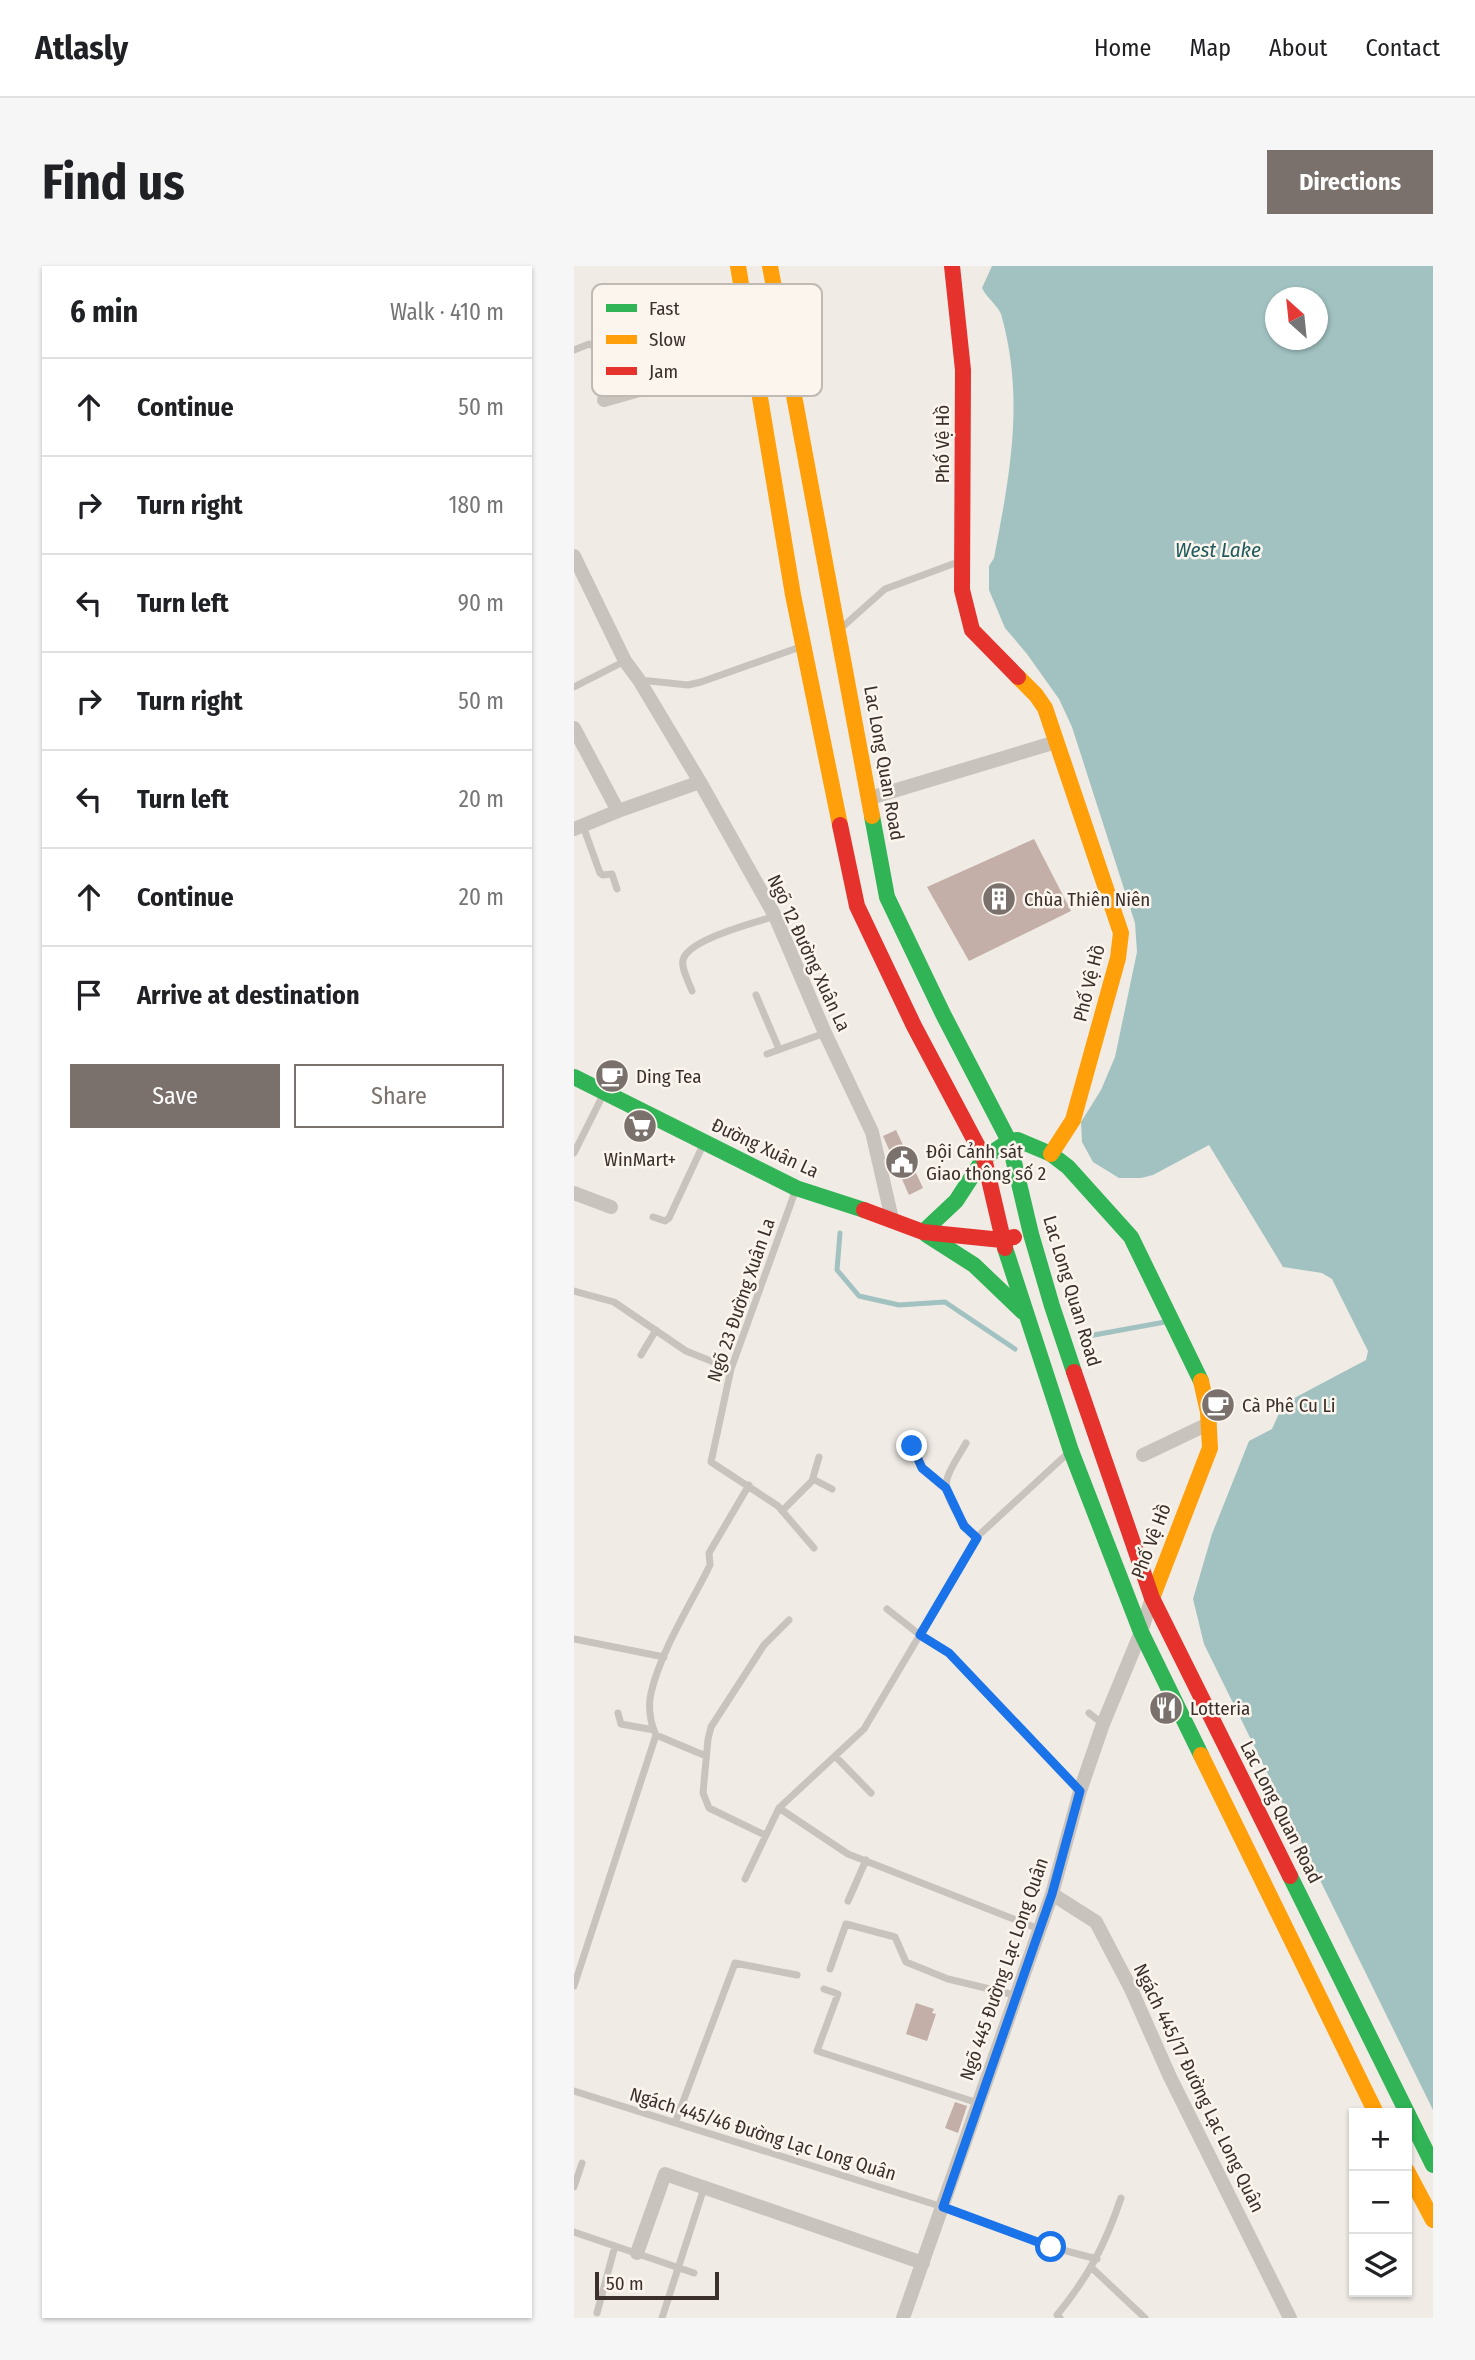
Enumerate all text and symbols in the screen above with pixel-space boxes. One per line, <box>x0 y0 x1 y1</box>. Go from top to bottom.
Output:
text: Atlasly <box>35 28 128 68</box>
text: Home <box>1094 34 1151 62</box>
text: Map <box>1189 34 1231 62</box>
text: About <box>1269 34 1327 62</box>
text: Contact <box>1365 34 1440 62</box>
button: Directions <box>1267 150 1433 214</box>
text: Find us <box>42 153 185 212</box>
legend <box>592 284 822 396</box>
north arrow <box>1265 287 1328 350</box>
text: 6 min <box>70 294 138 330</box>
text: Fast <box>649 297 680 320</box>
text: Walk · 410 m <box>390 298 504 326</box>
text: Slow <box>649 328 686 351</box>
text: Jam <box>649 360 678 383</box>
icon: ahead <box>70 388 108 426</box>
text: Continue <box>137 392 234 423</box>
text: 50 m <box>458 393 504 421</box>
street label: Phố Vệ Hồ <box>931 405 954 483</box>
icon: right <box>70 486 108 524</box>
text: Turn right <box>137 490 243 521</box>
text: 180 m <box>448 491 504 519</box>
water label: West Lake <box>1175 537 1261 563</box>
icon: left <box>70 584 108 622</box>
text: Turn left <box>137 588 229 619</box>
text: 90 m <box>458 589 504 617</box>
icon: right <box>70 682 108 720</box>
street label: Lac Long Quan Road <box>859 684 909 842</box>
text: Turn right <box>137 686 243 717</box>
text: 50 m <box>458 687 504 715</box>
icon: left <box>70 780 108 818</box>
text: Turn left <box>137 784 229 815</box>
text: 20 m <box>459 785 504 813</box>
street label: Ngõ 12 Đường Xuân La <box>763 871 855 1035</box>
icon: ahead <box>70 878 108 916</box>
building icon: Chùa Thiên Niên <box>980 880 1018 918</box>
text: Continue <box>137 882 234 913</box>
text: 20 m <box>459 883 504 911</box>
place label: Chùa Thiên Niên <box>1024 888 1150 911</box>
street label: Phố Vệ Hồ <box>1068 942 1110 1024</box>
icon: arrive <box>70 976 108 1014</box>
text: Arrive at destination <box>137 980 360 1011</box>
cafe icon: Ding Tea <box>593 1057 631 1095</box>
button: Save <box>70 1064 280 1128</box>
button: Share <box>294 1064 504 1128</box>
place label: Ding Tea <box>636 1065 702 1088</box>
supermarket icon: WinMart+ <box>621 1107 659 1145</box>
street label: Đường Xuân La <box>708 1113 822 1183</box>
place label: Đội Cảnh sát Giao thông số 2 <box>926 1140 1046 1185</box>
public building icon: Đội Cảnh sát Giao thông số 2 <box>883 1143 921 1181</box>
place label: WinMart+ <box>604 1148 676 1171</box>
street label: Lac Long Quan Road <box>1038 1213 1106 1369</box>
street label: Ngõ 23 Đường Xuân La <box>702 1215 780 1385</box>
cafe icon: Cà Phê Cu Li <box>1199 1386 1237 1424</box>
place label: Cà Phê Cu Li <box>1242 1394 1336 1417</box>
route end <box>896 1430 927 1461</box>
street label: Phố Vệ Hồ <box>1126 1500 1176 1582</box>
restaurant icon: Lotteria <box>1147 1689 1185 1727</box>
place label: Lotteria <box>1190 1697 1250 1720</box>
street label: Lac Long Quan Road <box>1235 1737 1327 1887</box>
street label: Ngõ 445 Đường Lạc Long Quân <box>955 1855 1053 2083</box>
street label: Ngách 445/17 Đường Lạc Long Quân <box>1129 1960 1269 2216</box>
street label: Ngách 445/46 Đường Lạc Long Quân <box>627 2082 899 2186</box>
map controls <box>1349 2108 1412 2297</box>
button: + <box>1349 2108 1412 2171</box>
button: − <box>1349 2171 1412 2234</box>
route start <box>1035 2231 1066 2262</box>
button: layers <box>1349 2234 1412 2297</box>
scale bar <box>595 2269 719 2301</box>
text: 50 m <box>606 2272 644 2295</box>

